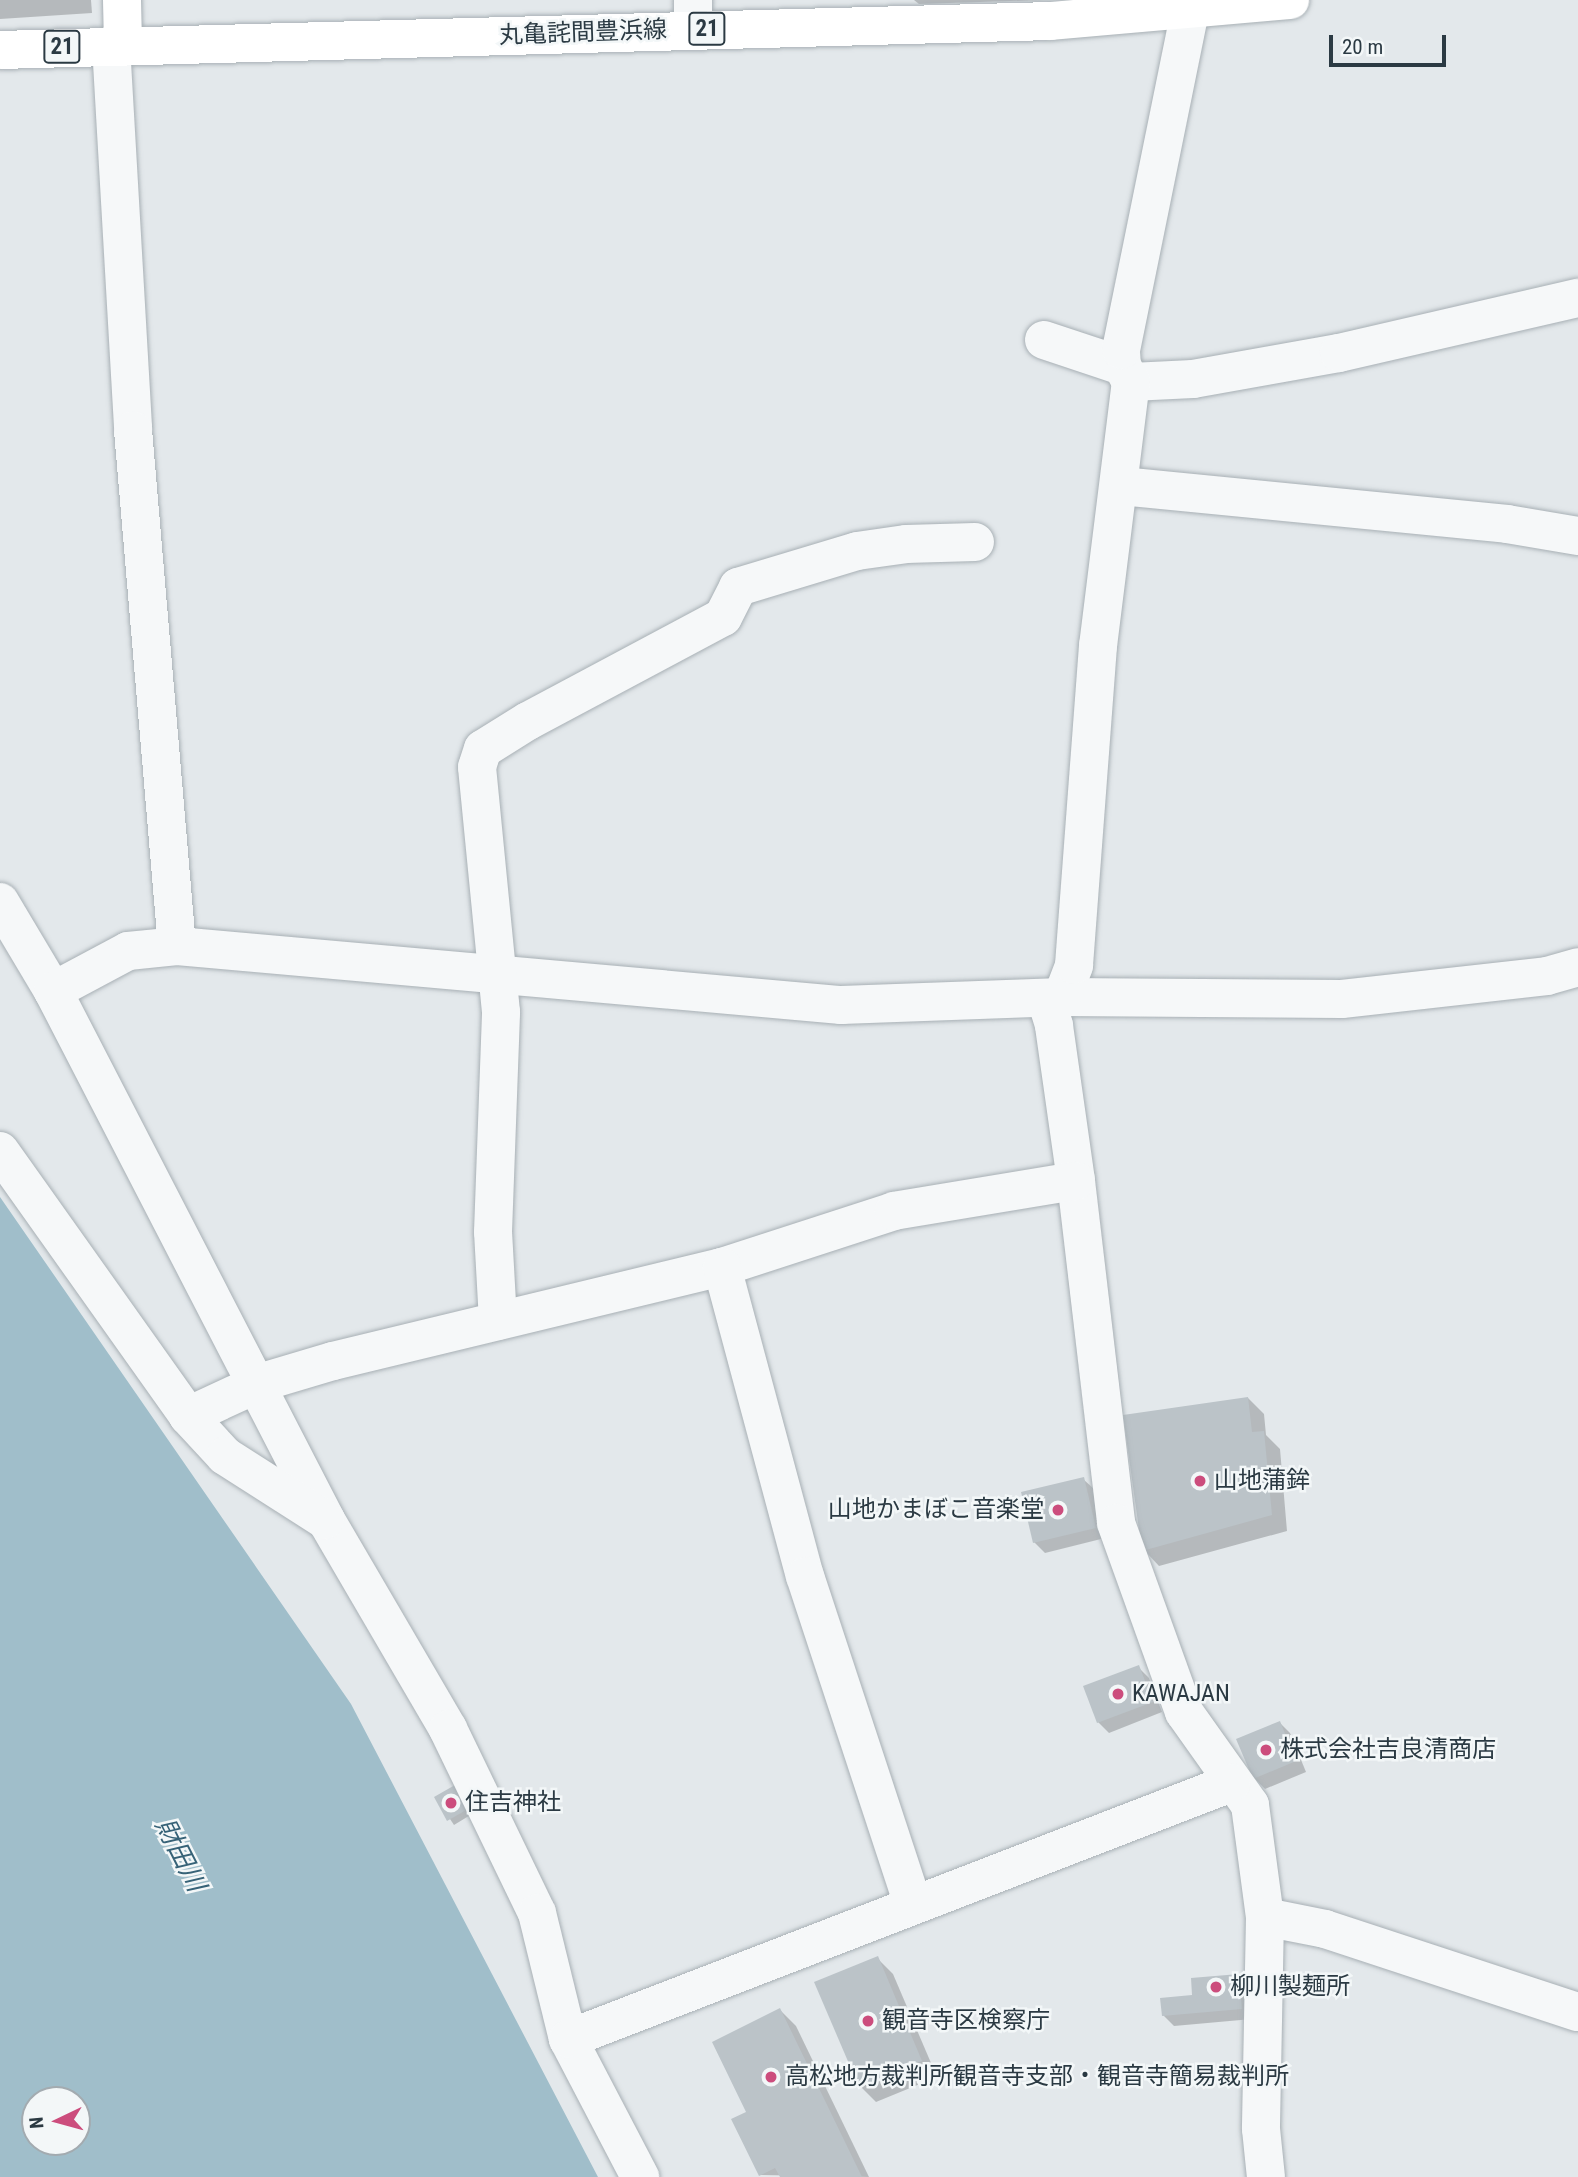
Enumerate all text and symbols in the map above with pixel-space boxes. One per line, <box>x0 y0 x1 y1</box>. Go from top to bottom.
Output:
road number: 21 <box>688 10 726 48</box>
street label: 丸亀詫間豊浜線 <box>499 16 667 50</box>
scale bar <box>1333 21 1450 65</box>
road number: 21 <box>43 28 81 66</box>
text: 20 m <box>1342 35 1383 59</box>
place label: 山地蒲鉾 <box>1214 1467 1310 1495</box>
marker: 山地蒲鉾 <box>1192 1473 1208 1489</box>
place label: 山地かまぼこ音楽堂 <box>828 1496 1044 1524</box>
marker: 山地かまぼこ音楽堂 <box>1050 1502 1066 1518</box>
place label: KAWAJAN <box>1132 1680 1230 1708</box>
marker: KAWAJAN <box>1110 1686 1126 1702</box>
place label: 株式会社吉良清商店 <box>1280 1736 1496 1764</box>
marker: 株式会社吉良清商店 <box>1258 1742 1274 1758</box>
place label: 住吉神社 <box>465 1789 561 1817</box>
marker: 住吉神社 <box>443 1795 459 1811</box>
water label: 財田川 <box>148 1813 212 1897</box>
place label: 柳川製麺所 <box>1230 1973 1350 2001</box>
marker: 柳川製麺所 <box>1208 1979 1224 1995</box>
place label: 観音寺区検察庁 <box>882 2007 1050 2035</box>
marker: 観音寺区検察庁 <box>860 2013 876 2029</box>
place label: 高松地方裁判所観音寺支部・観音寺簡易裁判所 <box>785 2063 1289 2091</box>
marker: 高松地方裁判所観音寺支部・観音寺簡易裁判所 <box>763 2069 779 2085</box>
north arrow <box>21 2086 91 2156</box>
text: N <box>25 2116 49 2130</box>

